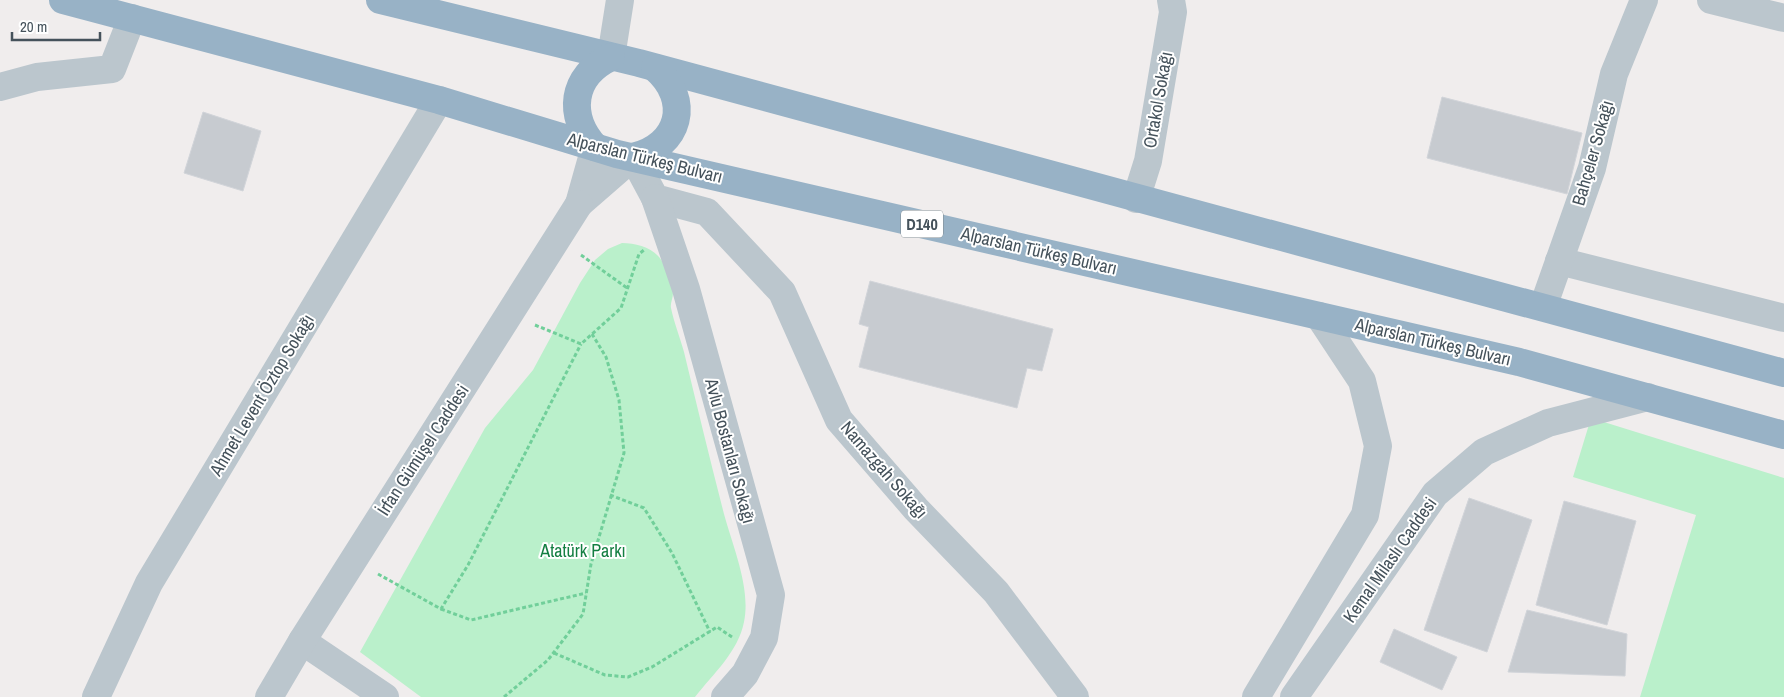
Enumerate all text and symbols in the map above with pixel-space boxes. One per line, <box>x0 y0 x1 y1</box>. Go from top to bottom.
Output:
scale bar <box>12 10 100 42</box>
text: 20 m <box>20 16 47 37</box>
street label: Ortakol Sokağı <box>1137 50 1178 150</box>
street label: Bahçeler Sokağı <box>1566 97 1619 208</box>
street label: Alparslan Türkeş Bulvarı <box>564 126 725 189</box>
road number: D140 <box>901 210 943 238</box>
street label: Alparslan Türkeş Bulvarı <box>958 220 1120 281</box>
street label: Ahmet Levent Öztop Sokağı <box>203 309 320 481</box>
street label: Alparslan Türkeş Bulvarı <box>1352 311 1514 372</box>
street label: Avlu Bostanları Sokağı <box>699 375 762 526</box>
street label: İrfan Gümüşel Caddesi <box>371 379 474 520</box>
street label: Namazgah Sokağı <box>835 416 934 524</box>
street label: Kemal Milaslı Caddesi <box>1337 492 1442 627</box>
park label: Atatürk Parkı <box>539 538 626 563</box>

